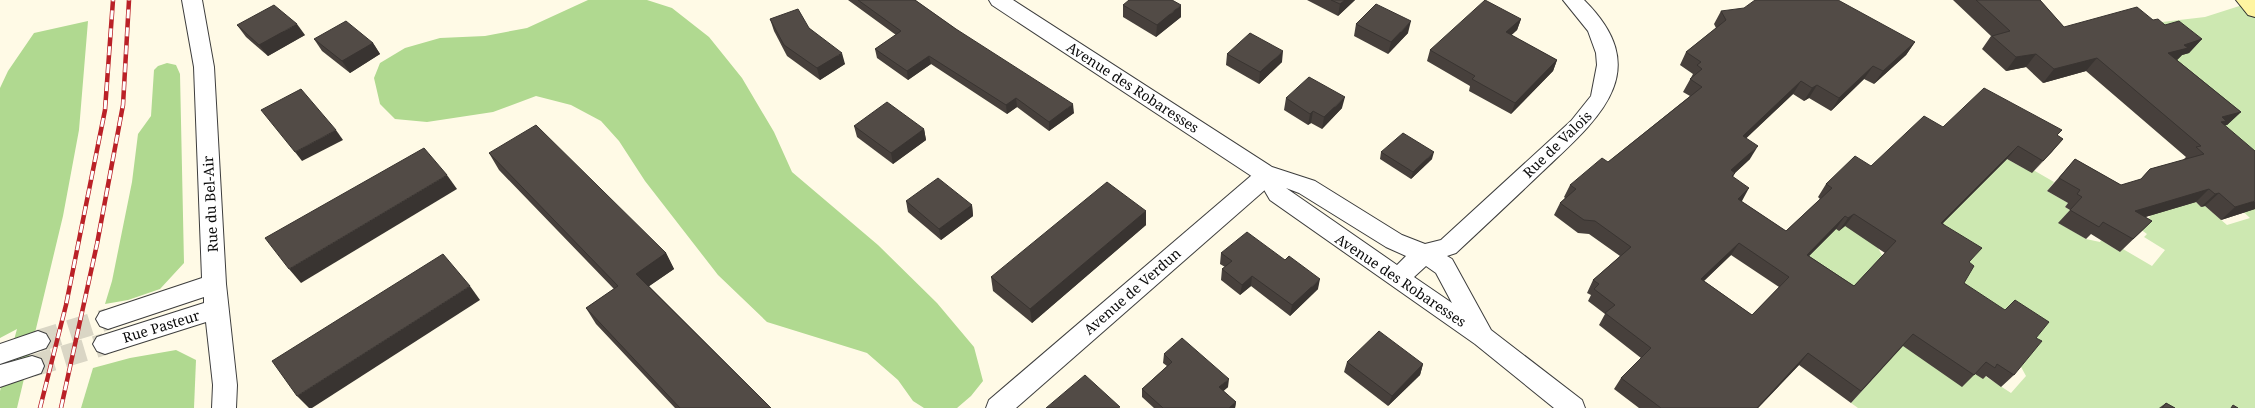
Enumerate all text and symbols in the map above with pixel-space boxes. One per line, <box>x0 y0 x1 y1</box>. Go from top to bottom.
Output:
street label: Avenue des Robaresses <box>1063 37 1203 137</box>
street label: Rue de Valois <box>1519 106 1595 182</box>
street label: Rue du Bel-Air <box>198 155 222 253</box>
street label: Avenue des Robaresses <box>1332 229 1470 331</box>
street label: Avenue de Verdun <box>1079 244 1185 338</box>
street label: Rue Pasteur <box>120 305 202 347</box>

